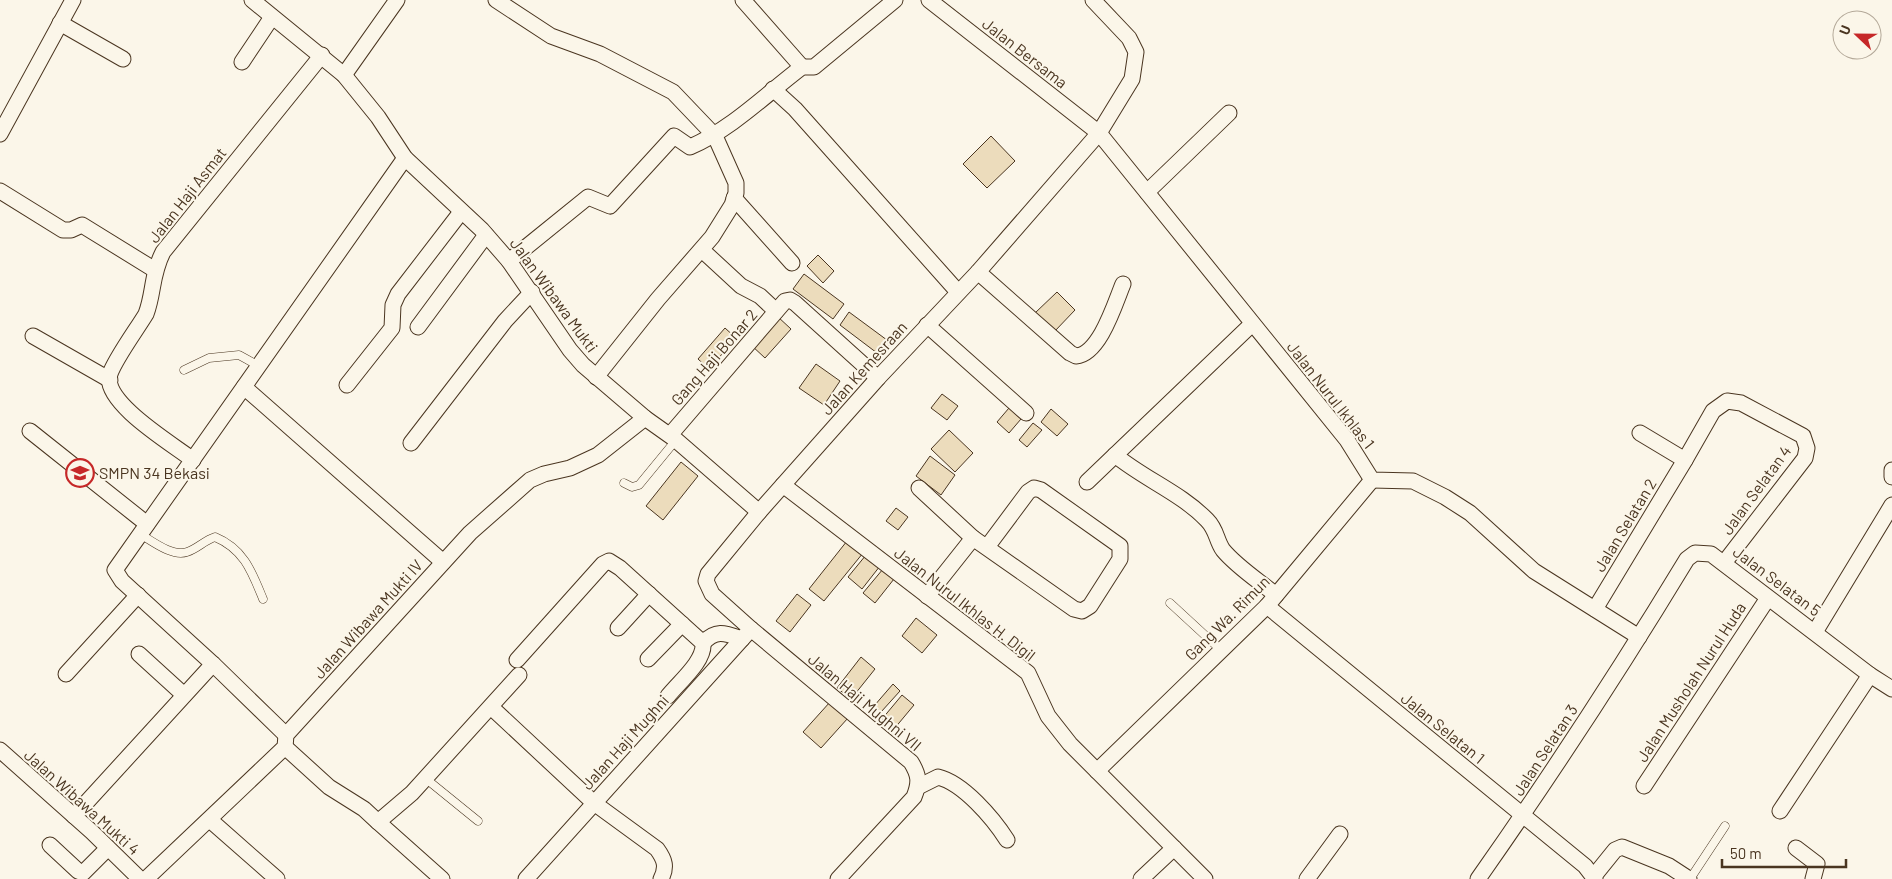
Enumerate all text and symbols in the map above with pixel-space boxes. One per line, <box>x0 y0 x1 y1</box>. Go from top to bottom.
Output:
north arrow <box>1832 10 1882 60</box>
street label: Jalan Bersama <box>979 13 1072 92</box>
text: U <box>1835 22 1854 37</box>
street label: Jalan Haji Asmat <box>144 143 230 246</box>
street label: Jalan Wibawa Mukti <box>507 234 602 356</box>
street label: Gang Haji Bonar 2 <box>667 305 761 409</box>
street label: Jalan Kemesraan <box>817 317 911 418</box>
street label: Jalan Nurul Ikhlas 1 <box>1284 337 1379 452</box>
street label: Jalan Selatan 4 <box>1717 441 1794 538</box>
school or university icon: SMPN 34 Bekasi <box>65 458 95 488</box>
place label: SMPN 34 Bekasi <box>99 463 210 482</box>
street label: Jalan Selatan 2 <box>1589 475 1660 575</box>
street label: Jalan Selatan 5 <box>1730 541 1825 620</box>
street label: Jalan Nurul Ikhlas H. Digil <box>891 543 1040 665</box>
street label: Jalan Wibawa Mukti IV <box>309 555 426 682</box>
street label: Gang Wa. Rimun <box>1180 571 1273 664</box>
street label: Jalan Musholah Nurul Huda <box>1632 598 1749 765</box>
street label: Jalan Haji Mughni VII <box>805 649 926 754</box>
street label: Jalan Selatan 1 <box>1398 688 1489 767</box>
street label: Jalan Haji Mughni <box>577 690 672 793</box>
street label: Jalan Selatan 3 <box>1508 701 1581 799</box>
street label: Jalan Wibawa Mukti 4 <box>21 745 144 858</box>
scale bar <box>1722 836 1846 868</box>
text: 50 m <box>1730 844 1762 862</box>

